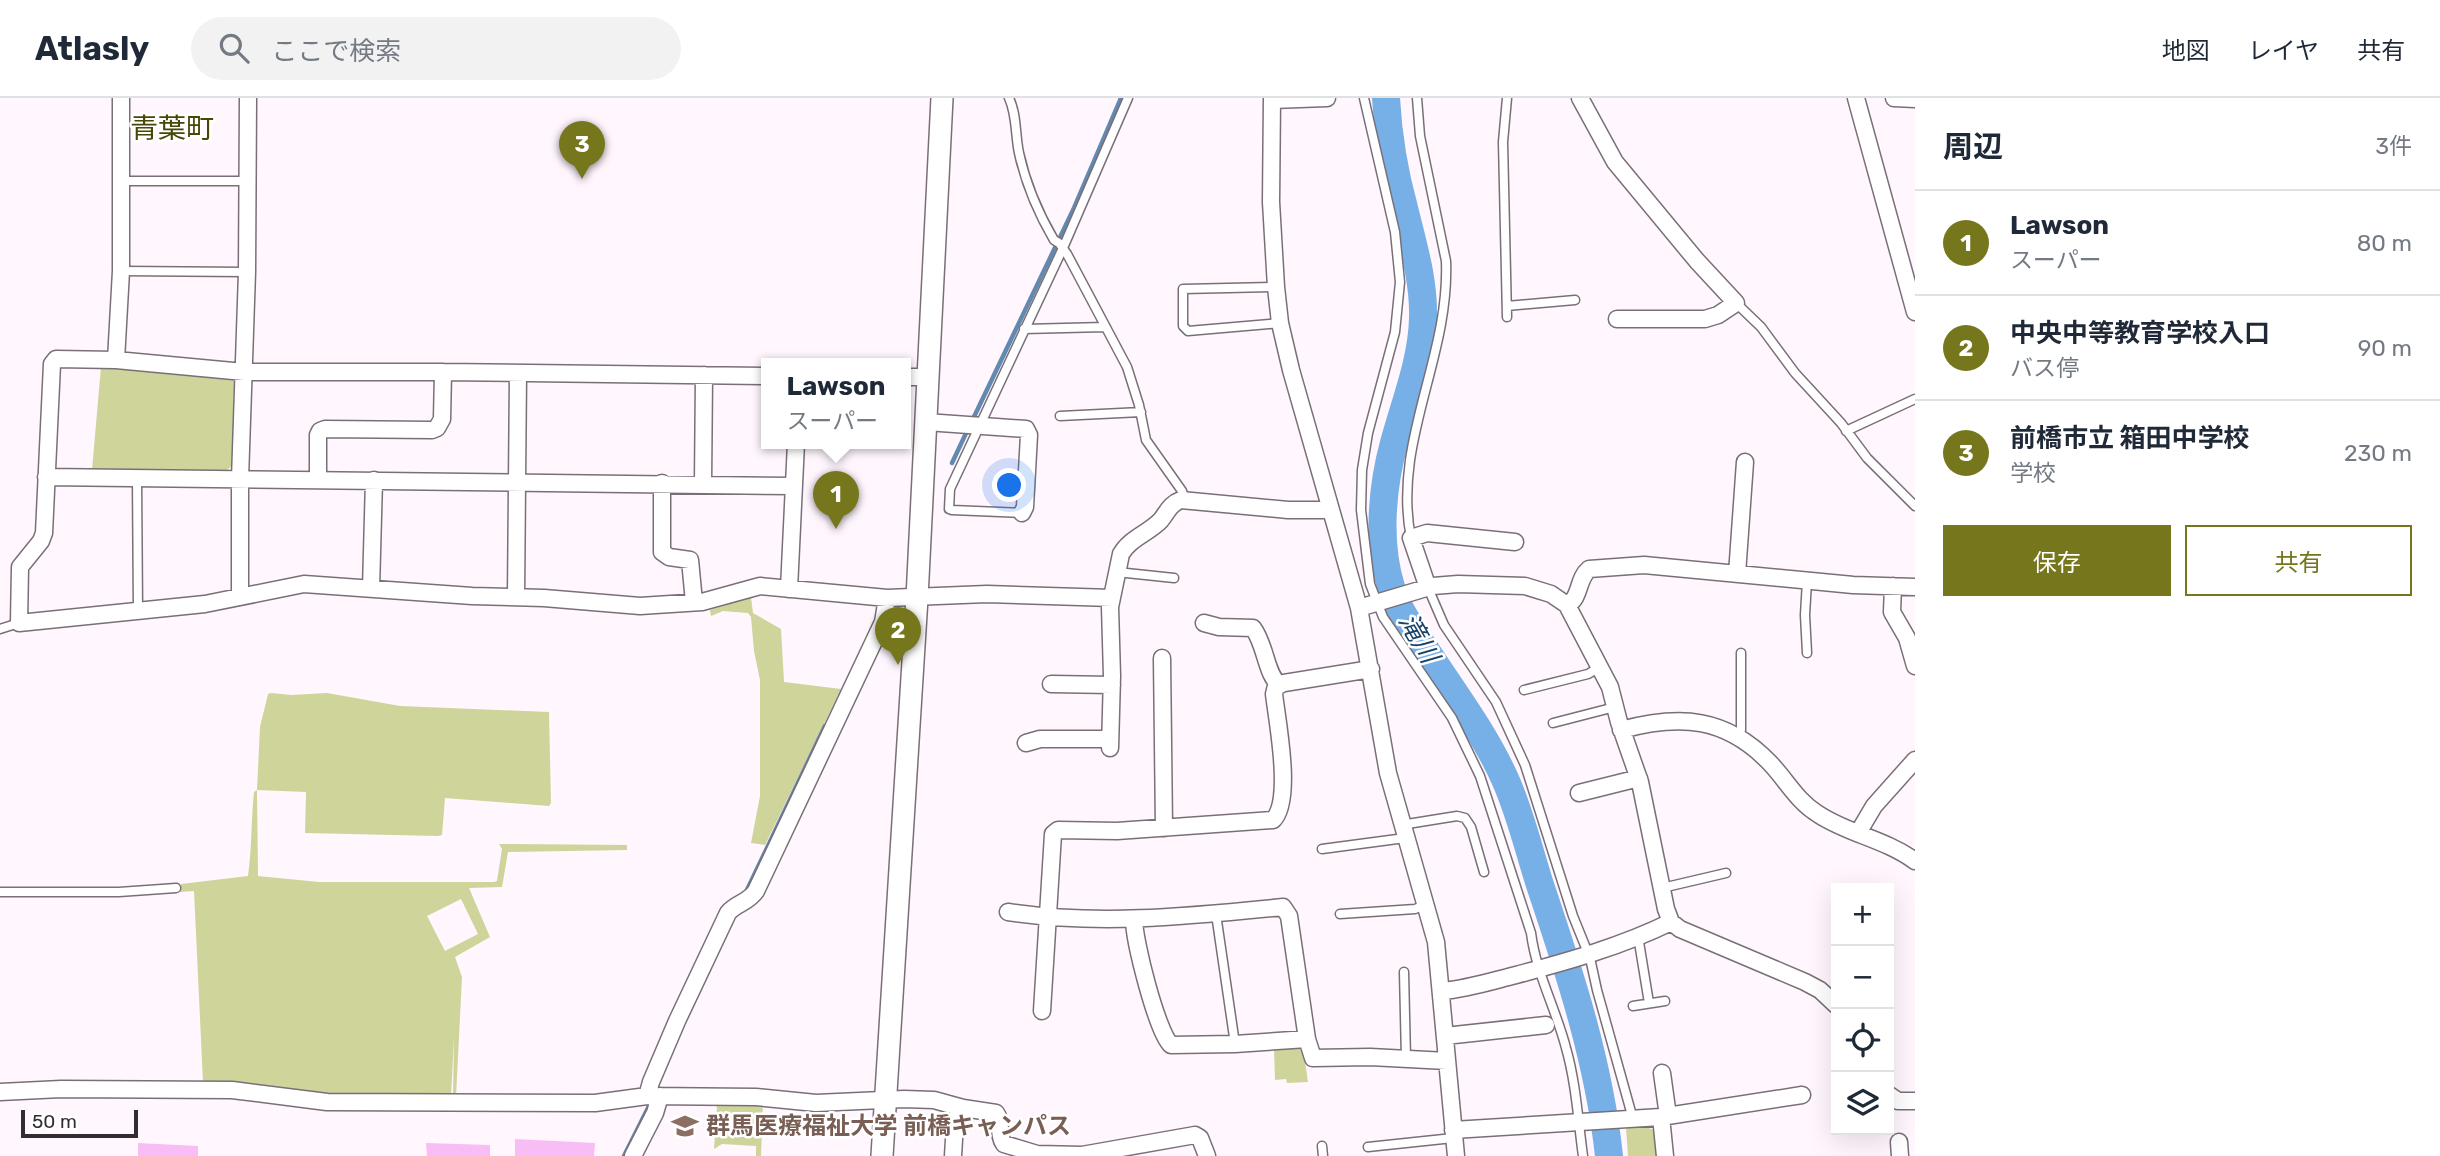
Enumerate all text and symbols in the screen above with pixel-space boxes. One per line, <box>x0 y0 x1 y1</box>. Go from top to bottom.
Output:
search box <box>191 17 681 80</box>
text: Atlasly <box>35 29 149 68</box>
icon: search <box>215 29 253 67</box>
text: ここで検索 <box>271 36 401 67</box>
text: 地図 <box>2162 37 2210 65</box>
text: レイヤ <box>2248 37 2319 65</box>
text: 共有 <box>2357 37 2405 65</box>
district label: 青葉町 <box>130 112 214 145</box>
pin: 3 <box>559 121 605 179</box>
text: 周辺 <box>1943 129 2003 165</box>
text: 3件 <box>2375 132 2412 160</box>
text: Lawson <box>2010 210 2109 241</box>
text: 1 <box>1960 229 1972 257</box>
text: 80 m <box>2357 229 2412 257</box>
text: スーパー <box>2010 246 2102 274</box>
text: 中央中等教育学校入口 <box>2010 318 2270 349</box>
text: 2 <box>1959 334 1973 362</box>
text: 90 m <box>2358 334 2412 362</box>
text: バス停 <box>2010 354 2079 382</box>
popup <box>761 358 911 449</box>
text: Lawson <box>786 371 886 402</box>
text: スーパー <box>786 407 878 435</box>
text: 前橋市立 箱田中学校 <box>2010 423 2250 454</box>
text: 3 <box>1958 439 1974 467</box>
text: 230 m <box>2344 439 2412 467</box>
text: 学校 <box>2010 459 2056 487</box>
your location <box>992 468 1026 502</box>
pin: 1 <box>813 471 859 529</box>
button: 保存 <box>1943 525 2171 596</box>
button: 共有 <box>2185 525 2412 596</box>
pin: 2 <box>875 607 921 665</box>
water label: 滝川 <box>1392 608 1446 671</box>
map controls <box>1831 883 1894 1135</box>
button: + <box>1831 883 1894 946</box>
button: − <box>1831 946 1894 1009</box>
button: locate <box>1831 1009 1894 1072</box>
button: layers <box>1831 1072 1894 1135</box>
scale bar <box>21 1107 138 1139</box>
text: 50 m <box>32 1110 77 1133</box>
school or university icon: 群馬医療福祉大学 前橋キャンパス <box>670 1111 700 1141</box>
place label: 群馬医療福祉大学 前橋キャンパス <box>706 1112 1071 1140</box>

